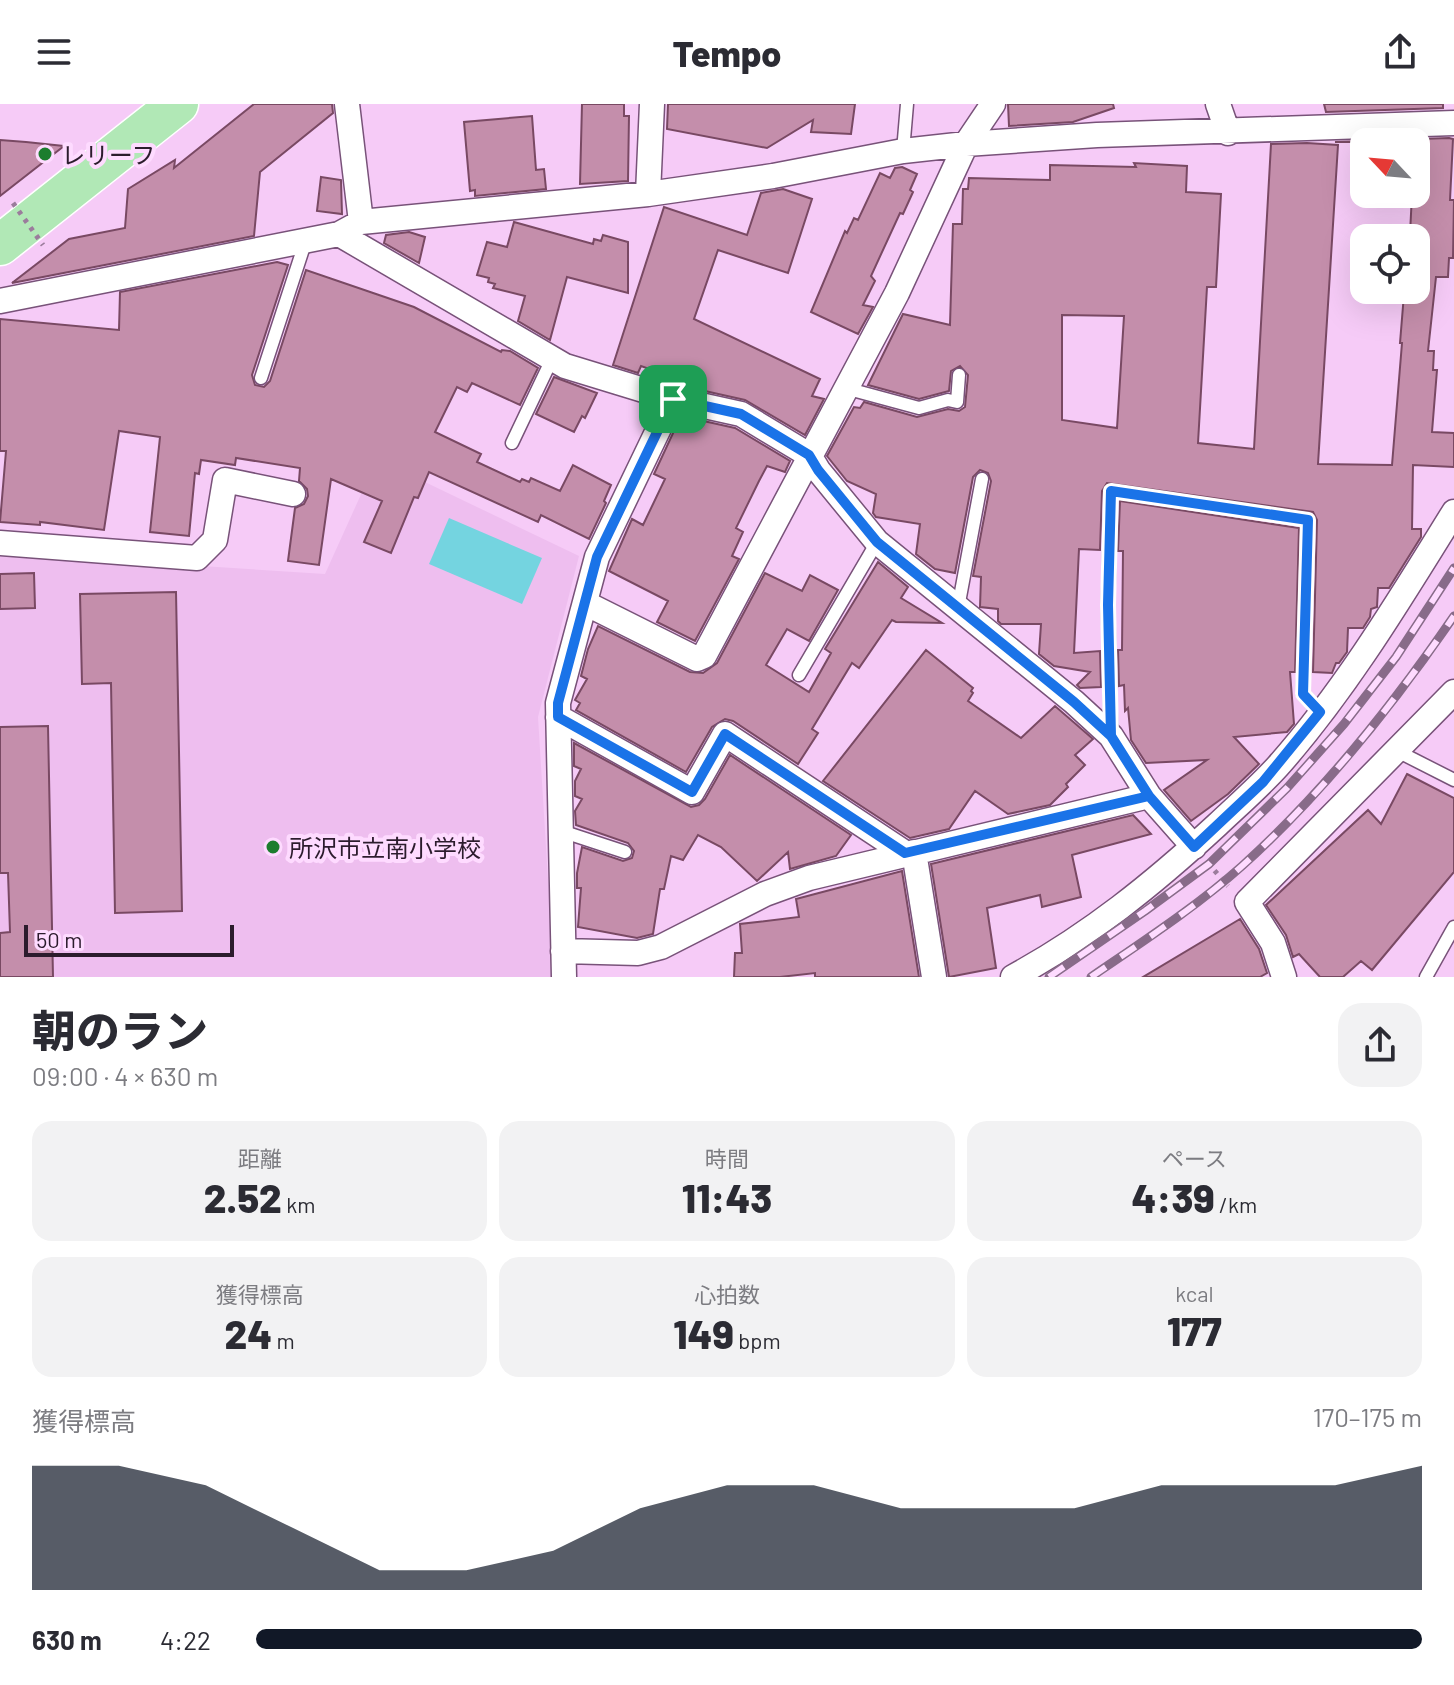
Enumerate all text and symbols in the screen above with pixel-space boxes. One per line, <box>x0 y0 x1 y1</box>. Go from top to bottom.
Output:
icon: menu <box>32 30 76 74</box>
icon: share <box>1378 30 1422 74</box>
text: Tempo <box>673 31 781 74</box>
north arrow <box>1350 128 1430 208</box>
map controls <box>1350 128 1430 304</box>
place label: レリーフ <box>61 140 156 169</box>
marker: レリーフ <box>36 145 54 163</box>
button: locate <box>1350 224 1430 304</box>
pin <box>639 365 707 433</box>
icon: arrive <box>651 377 695 421</box>
place label: 所沢市立南小学校 <box>289 833 481 862</box>
marker: 所沢市立南小学校 <box>264 838 282 856</box>
scale bar <box>24 921 234 957</box>
text: 50 m <box>36 926 82 952</box>
text: 朝のラン <box>32 1003 208 1056</box>
button: share <box>1338 1003 1422 1087</box>
text: 09:00 · 4 × 630 m <box>32 1060 218 1091</box>
text: 距離 <box>238 1145 282 1171</box>
text: 時間 <box>705 1145 749 1171</box>
text: ペース <box>1162 1145 1227 1171</box>
text: 2.52 <box>204 1173 282 1221</box>
text: 11:43 <box>682 1173 772 1221</box>
text: 4:39 <box>1132 1173 1215 1221</box>
text: km <box>282 1191 315 1217</box>
text: /km <box>1215 1191 1257 1217</box>
text: kcal <box>1175 1280 1214 1306</box>
text: 獲得標高 <box>216 1281 304 1307</box>
text: 心拍数 <box>694 1281 760 1307</box>
text: 177 <box>1167 1306 1222 1354</box>
text: 24 <box>225 1309 272 1357</box>
text: 149 <box>673 1309 734 1357</box>
text: m <box>272 1327 295 1353</box>
text: bpm <box>734 1327 781 1353</box>
text: 170–175 m <box>1313 1401 1422 1432</box>
text: 獲得標高 <box>32 1405 136 1436</box>
text: 630 m <box>32 1624 102 1655</box>
text: 4:22 <box>160 1624 211 1655</box>

